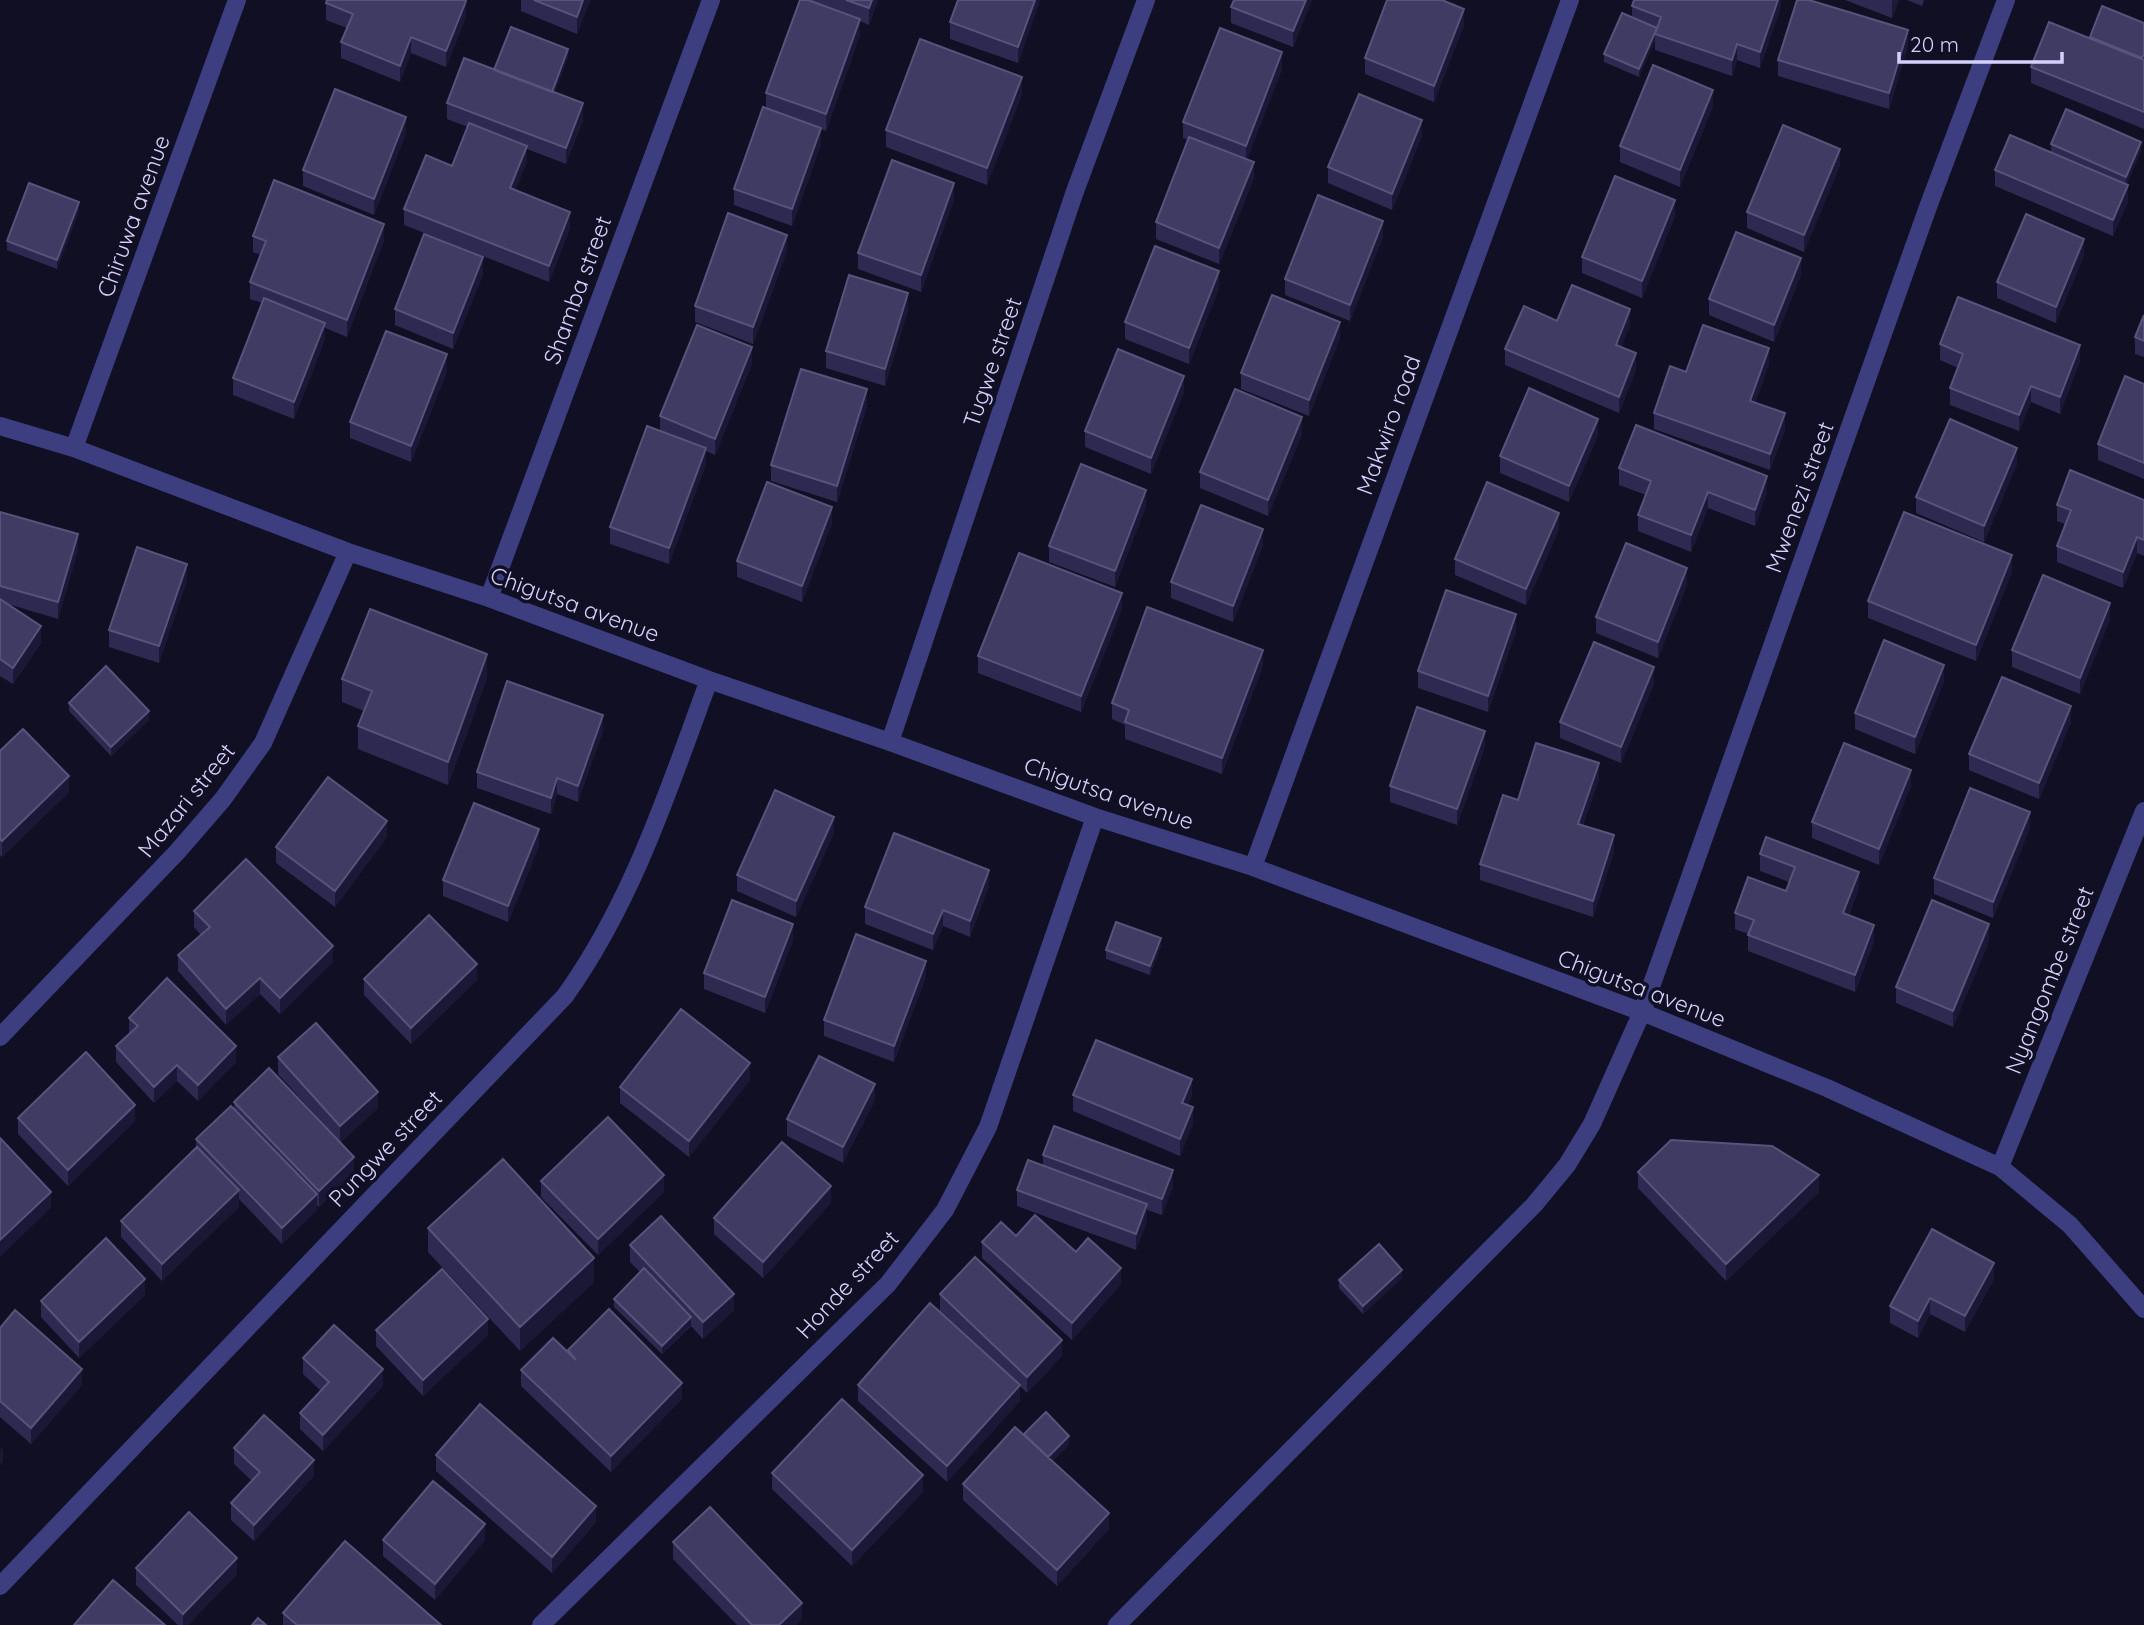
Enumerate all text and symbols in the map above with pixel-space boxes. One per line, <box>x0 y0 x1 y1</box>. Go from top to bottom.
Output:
scale bar <box>1899 21 2062 65</box>
text: 20 m <box>1910 31 1959 57</box>
street label: Chiruwa avenue <box>90 131 176 301</box>
street label: Shamba street <box>537 212 617 368</box>
street label: Tugwe street <box>956 293 1028 431</box>
street label: Makwiro road <box>1349 351 1427 499</box>
street label: Mwenezi street <box>1758 417 1840 576</box>
street label: Chigutsa avenue <box>487 560 663 648</box>
street label: Mazari street <box>131 737 241 863</box>
street label: Chigutsa avenue <box>1020 750 1198 836</box>
street label: Nyangombe street <box>1998 882 2100 1078</box>
street label: Chigutsa avenue <box>1554 943 1730 1033</box>
street label: Pungwe street <box>322 1083 448 1213</box>
street label: Honde street <box>789 1224 905 1344</box>

